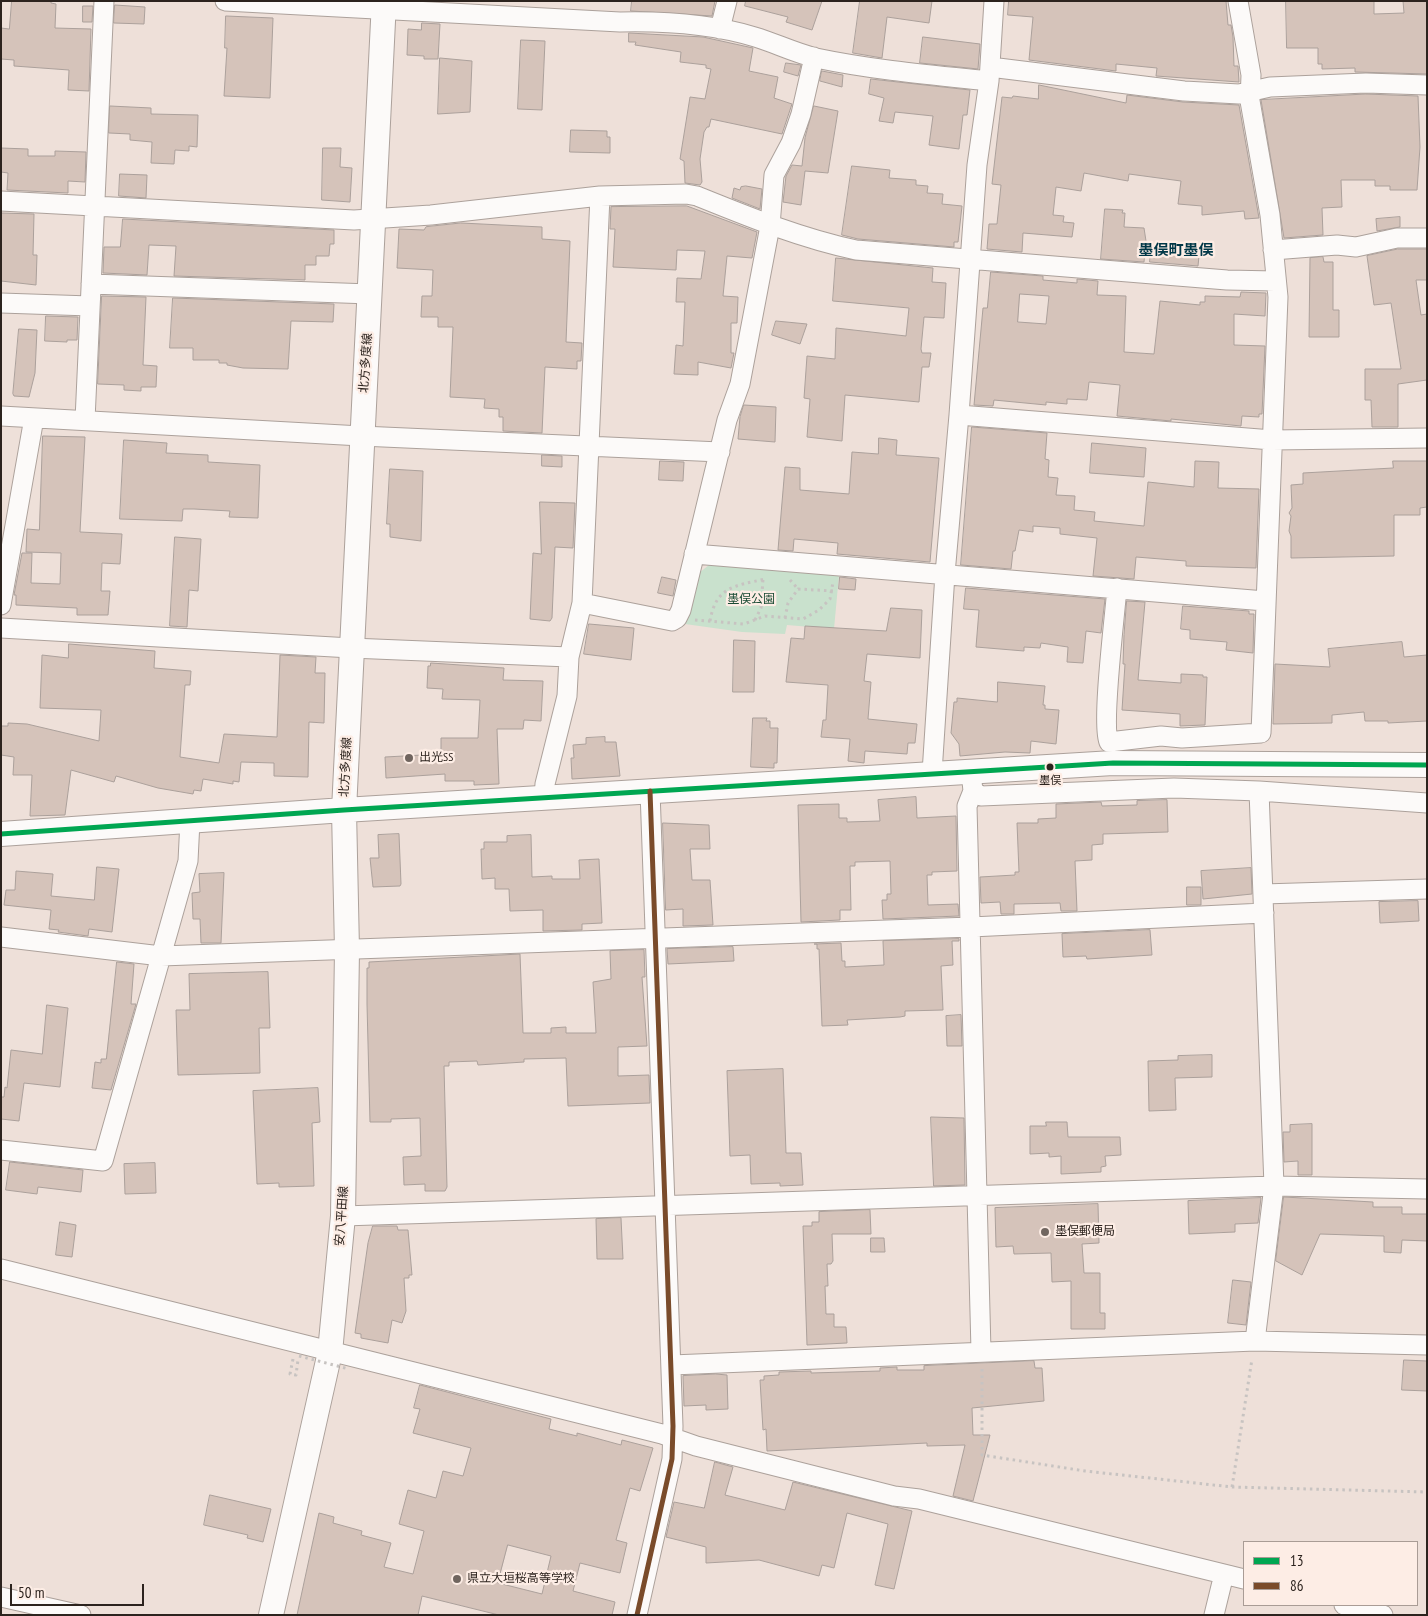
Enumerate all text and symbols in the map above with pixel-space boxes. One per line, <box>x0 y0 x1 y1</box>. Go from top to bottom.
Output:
district label: 墨俣町墨俣 <box>1139 242 1213 260</box>
street label: 北方多度線 <box>357 333 375 393</box>
park label: 墨俣公園 <box>727 593 775 607</box>
street label: 北方多度線 <box>337 737 355 797</box>
place label: 出光SS <box>419 751 453 765</box>
marker: 出光SS <box>403 752 415 764</box>
marker: 墨俣 <box>1045 762 1055 772</box>
place label: 墨俣 <box>1039 774 1061 788</box>
street label: 安八平田線 <box>333 1186 351 1246</box>
place label: 墨俣郵便局 <box>1055 1225 1115 1239</box>
marker: 墨俣郵便局 <box>1039 1226 1051 1238</box>
legend <box>1243 1541 1418 1606</box>
text: 13 <box>1290 1551 1304 1570</box>
place label: 県立大垣桜高等学校 <box>467 1572 575 1586</box>
marker: 県立大垣桜高等学校 <box>451 1573 463 1585</box>
scale bar <box>12 1574 146 1606</box>
text: 86 <box>1290 1576 1304 1595</box>
text: 50 m <box>18 1583 44 1602</box>

